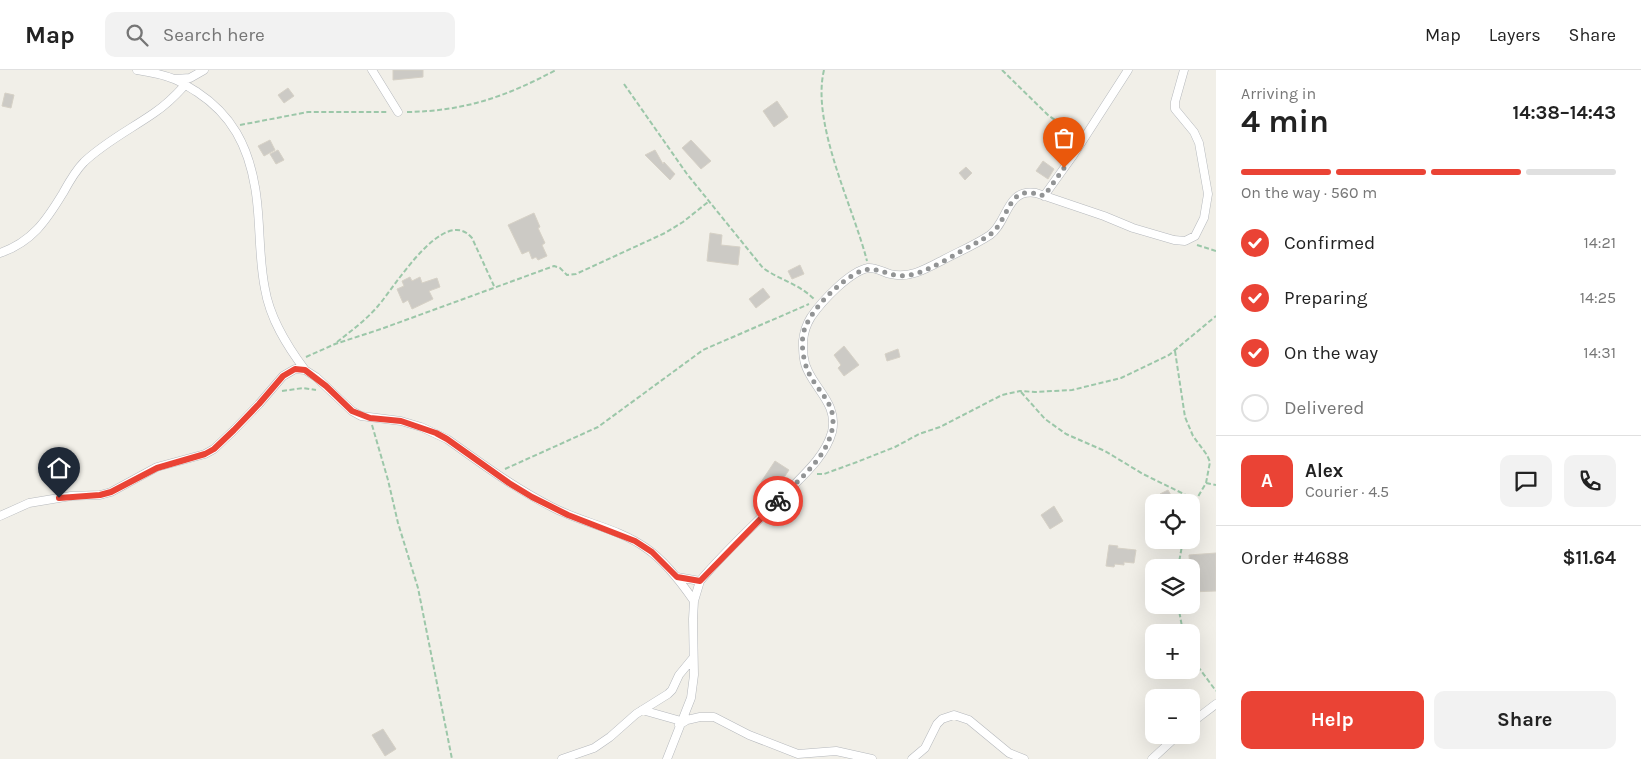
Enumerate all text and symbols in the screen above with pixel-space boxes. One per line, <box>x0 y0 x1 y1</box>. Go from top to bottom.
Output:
search box <box>105 12 455 57</box>
text: Map <box>25 21 75 49</box>
icon: search <box>123 21 151 49</box>
text: Search here <box>163 24 265 46</box>
text: Map <box>1425 24 1461 46</box>
text: Layers <box>1489 24 1541 46</box>
text: Share <box>1569 24 1616 46</box>
text: Arriving in <box>1241 84 1316 103</box>
text: 14:38–14:43 <box>1512 102 1616 124</box>
text: 4 min <box>1241 103 1329 140</box>
pin <box>1043 117 1085 168</box>
icon: bag <box>1050 124 1078 152</box>
text: On the way · 560 m <box>1241 183 1377 202</box>
icon: check <box>1241 229 1269 257</box>
text: Confirmed <box>1284 232 1375 254</box>
text: 14:21 <box>1584 233 1616 252</box>
icon: check <box>1241 284 1269 312</box>
text: Preparing <box>1284 287 1367 309</box>
text: 14:25 <box>1580 288 1616 307</box>
icon: check <box>1241 339 1269 367</box>
text: On the way <box>1284 342 1378 364</box>
text: 14:31 <box>1583 343 1616 362</box>
text: Delivered <box>1284 397 1364 419</box>
pin <box>38 447 80 498</box>
icon: home <box>45 454 73 482</box>
button: chat <box>1500 455 1552 507</box>
button: phone <box>1564 455 1616 507</box>
text: Alex <box>1305 460 1343 482</box>
text: A <box>1261 470 1273 492</box>
courier <box>753 476 803 526</box>
text: Courier · 4.5 <box>1305 482 1389 501</box>
icon: bike <box>764 487 792 515</box>
map controls <box>1145 494 1200 744</box>
button: locate <box>1145 494 1200 549</box>
text: Order #4688 <box>1241 547 1349 569</box>
text: $11.64 <box>1562 547 1616 569</box>
button: layers <box>1145 559 1200 614</box>
button: + <box>1145 624 1200 679</box>
button: − <box>1145 689 1200 744</box>
button: Help <box>1241 691 1424 749</box>
button: Share <box>1434 691 1616 749</box>

